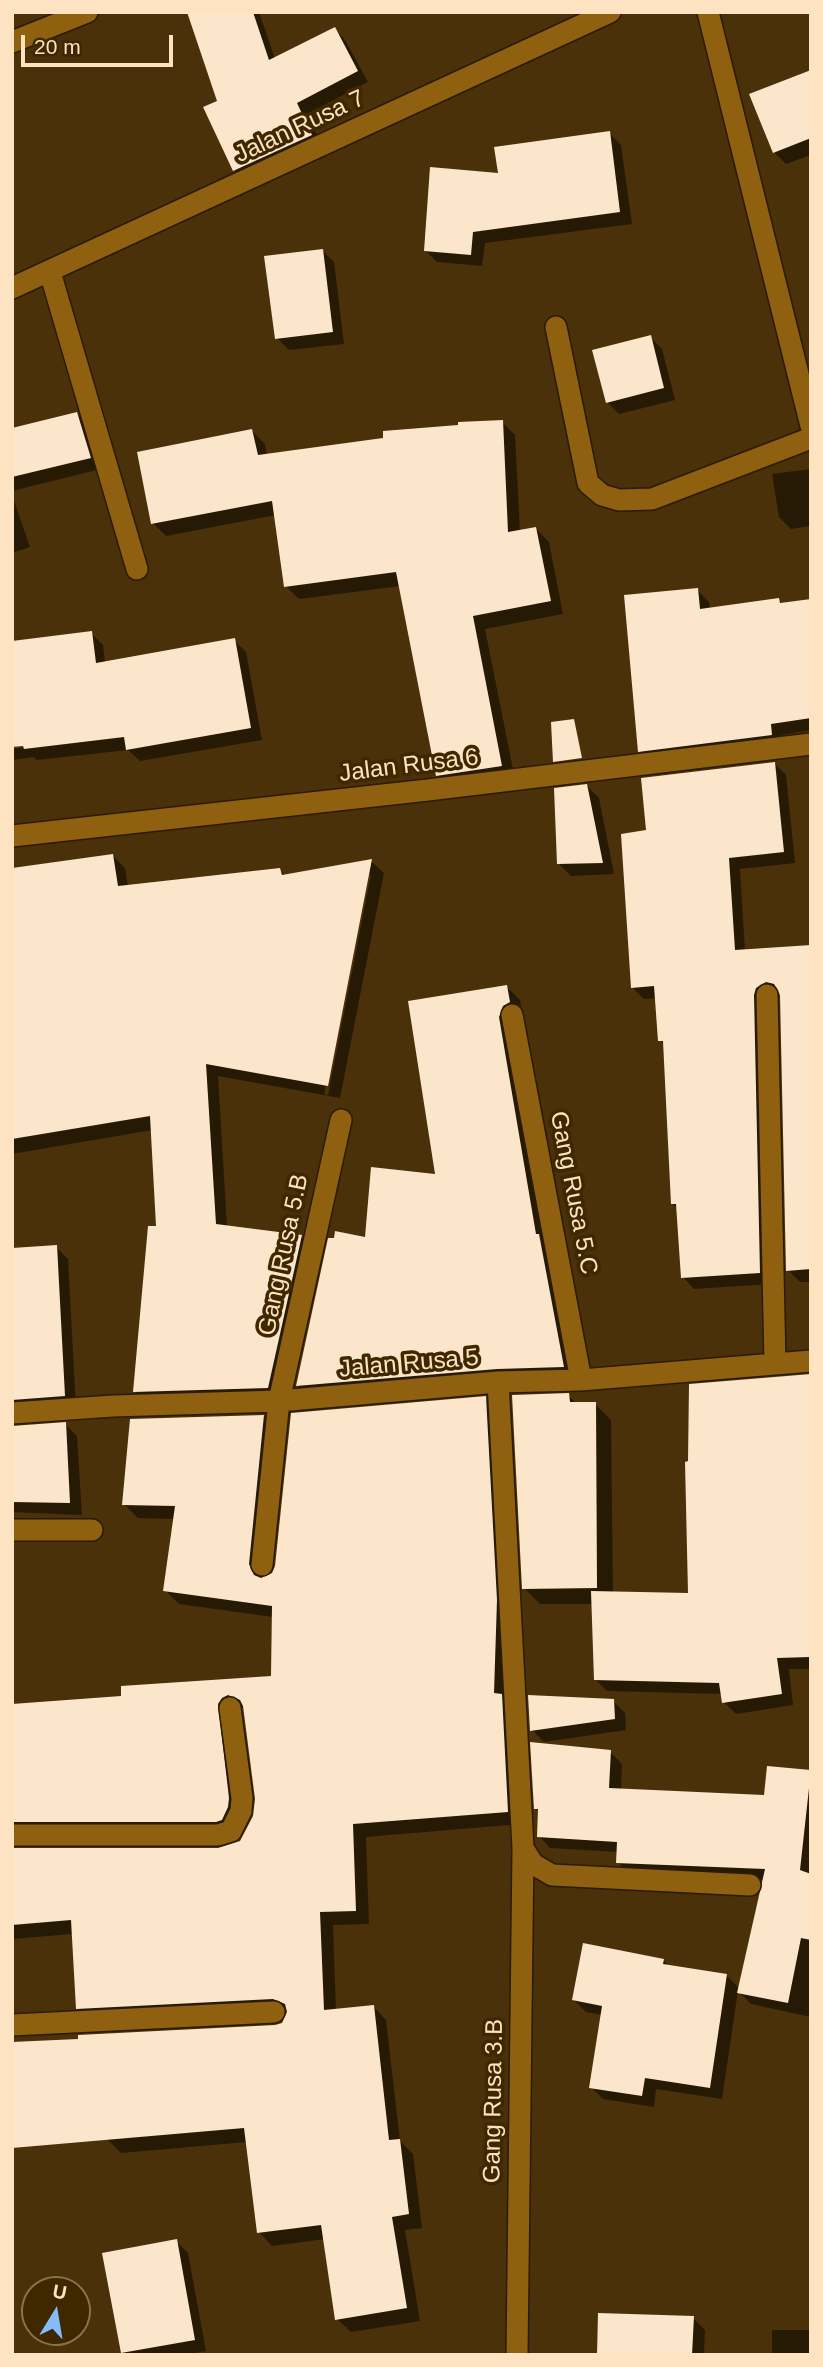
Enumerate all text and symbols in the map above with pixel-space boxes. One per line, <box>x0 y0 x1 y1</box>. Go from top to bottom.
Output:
scale bar <box>24 21 177 65</box>
text: 20 m <box>34 35 81 58</box>
street label: Jalan Rusa 7 <box>230 84 370 170</box>
street label: Jalan Rusa 6 <box>338 743 480 789</box>
street label: Gang Rusa 5.C <box>543 1109 603 1277</box>
street label: Gang Rusa 5.B <box>253 1172 315 1338</box>
street label: Jalan Rusa 5 <box>338 1344 480 1384</box>
street label: Gang Rusa 3.B <box>478 2019 510 2183</box>
north arrow <box>21 2276 91 2346</box>
text: U <box>51 2280 68 2303</box>

